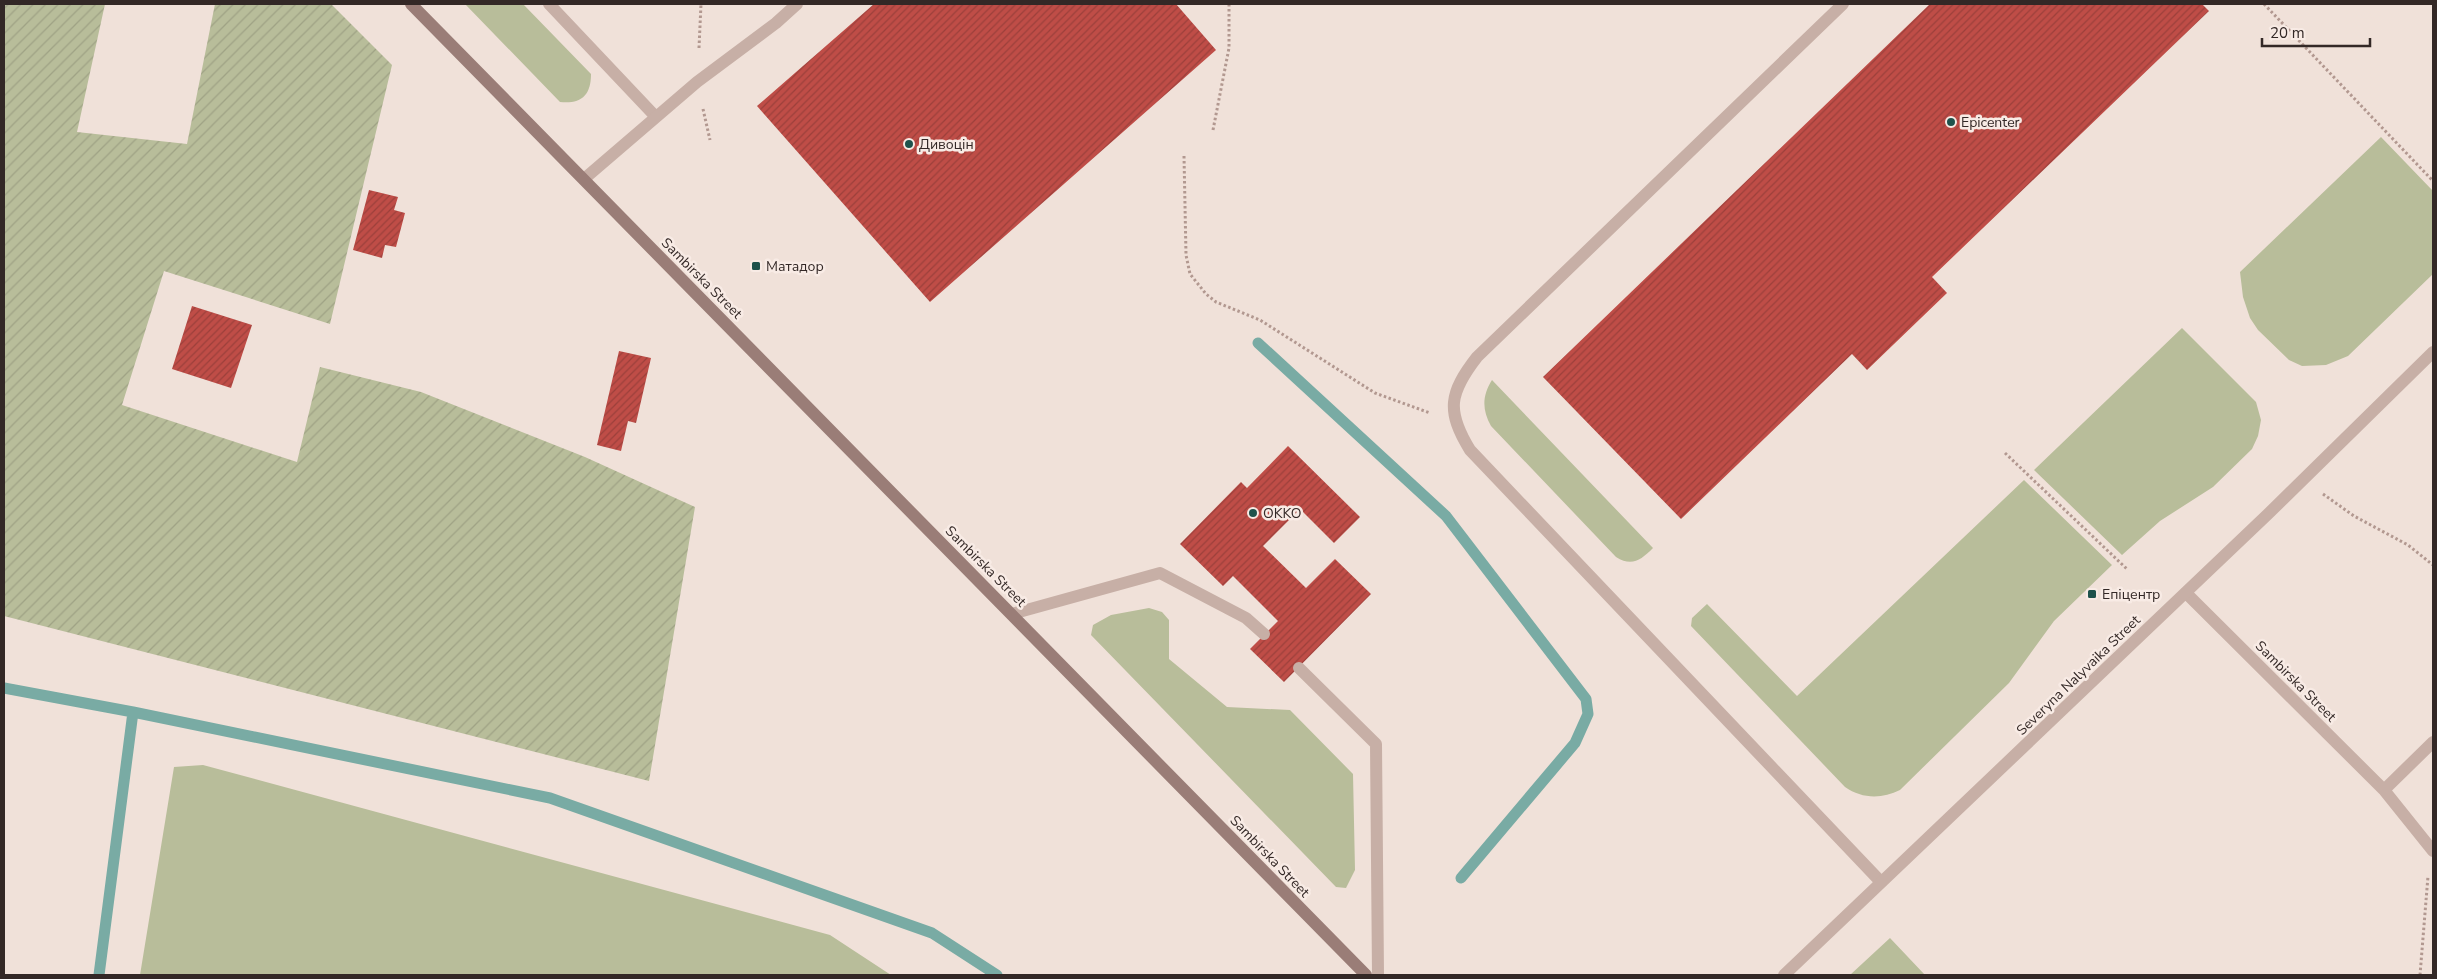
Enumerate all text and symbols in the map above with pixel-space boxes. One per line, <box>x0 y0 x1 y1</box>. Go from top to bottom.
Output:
scale bar <box>2262 15 2370 47</box>
text: 20 m <box>2270 23 2305 43</box>
place label: Epicenter <box>1961 113 2020 132</box>
marker: Epicenter <box>1945 116 1957 128</box>
place label: Дивоцін <box>919 135 974 154</box>
marker: Дивоцін <box>903 138 915 150</box>
street label: Sambirska Street <box>657 234 746 323</box>
place label: Матадор <box>766 257 824 276</box>
marker: Матадор <box>750 260 762 272</box>
place label: OKKO <box>1263 504 1302 523</box>
marker: OKKO <box>1247 507 1259 519</box>
street label: Sambirska Street <box>941 522 1030 611</box>
place label: Епіцентр <box>2102 585 2160 604</box>
marker: Епіцентр <box>2086 588 2098 600</box>
street label: Severyna Nalyvaika Street <box>2012 611 2144 740</box>
street label: Sambirska Street <box>2251 637 2340 726</box>
street label: Sambirska Street <box>1226 811 1314 902</box>

